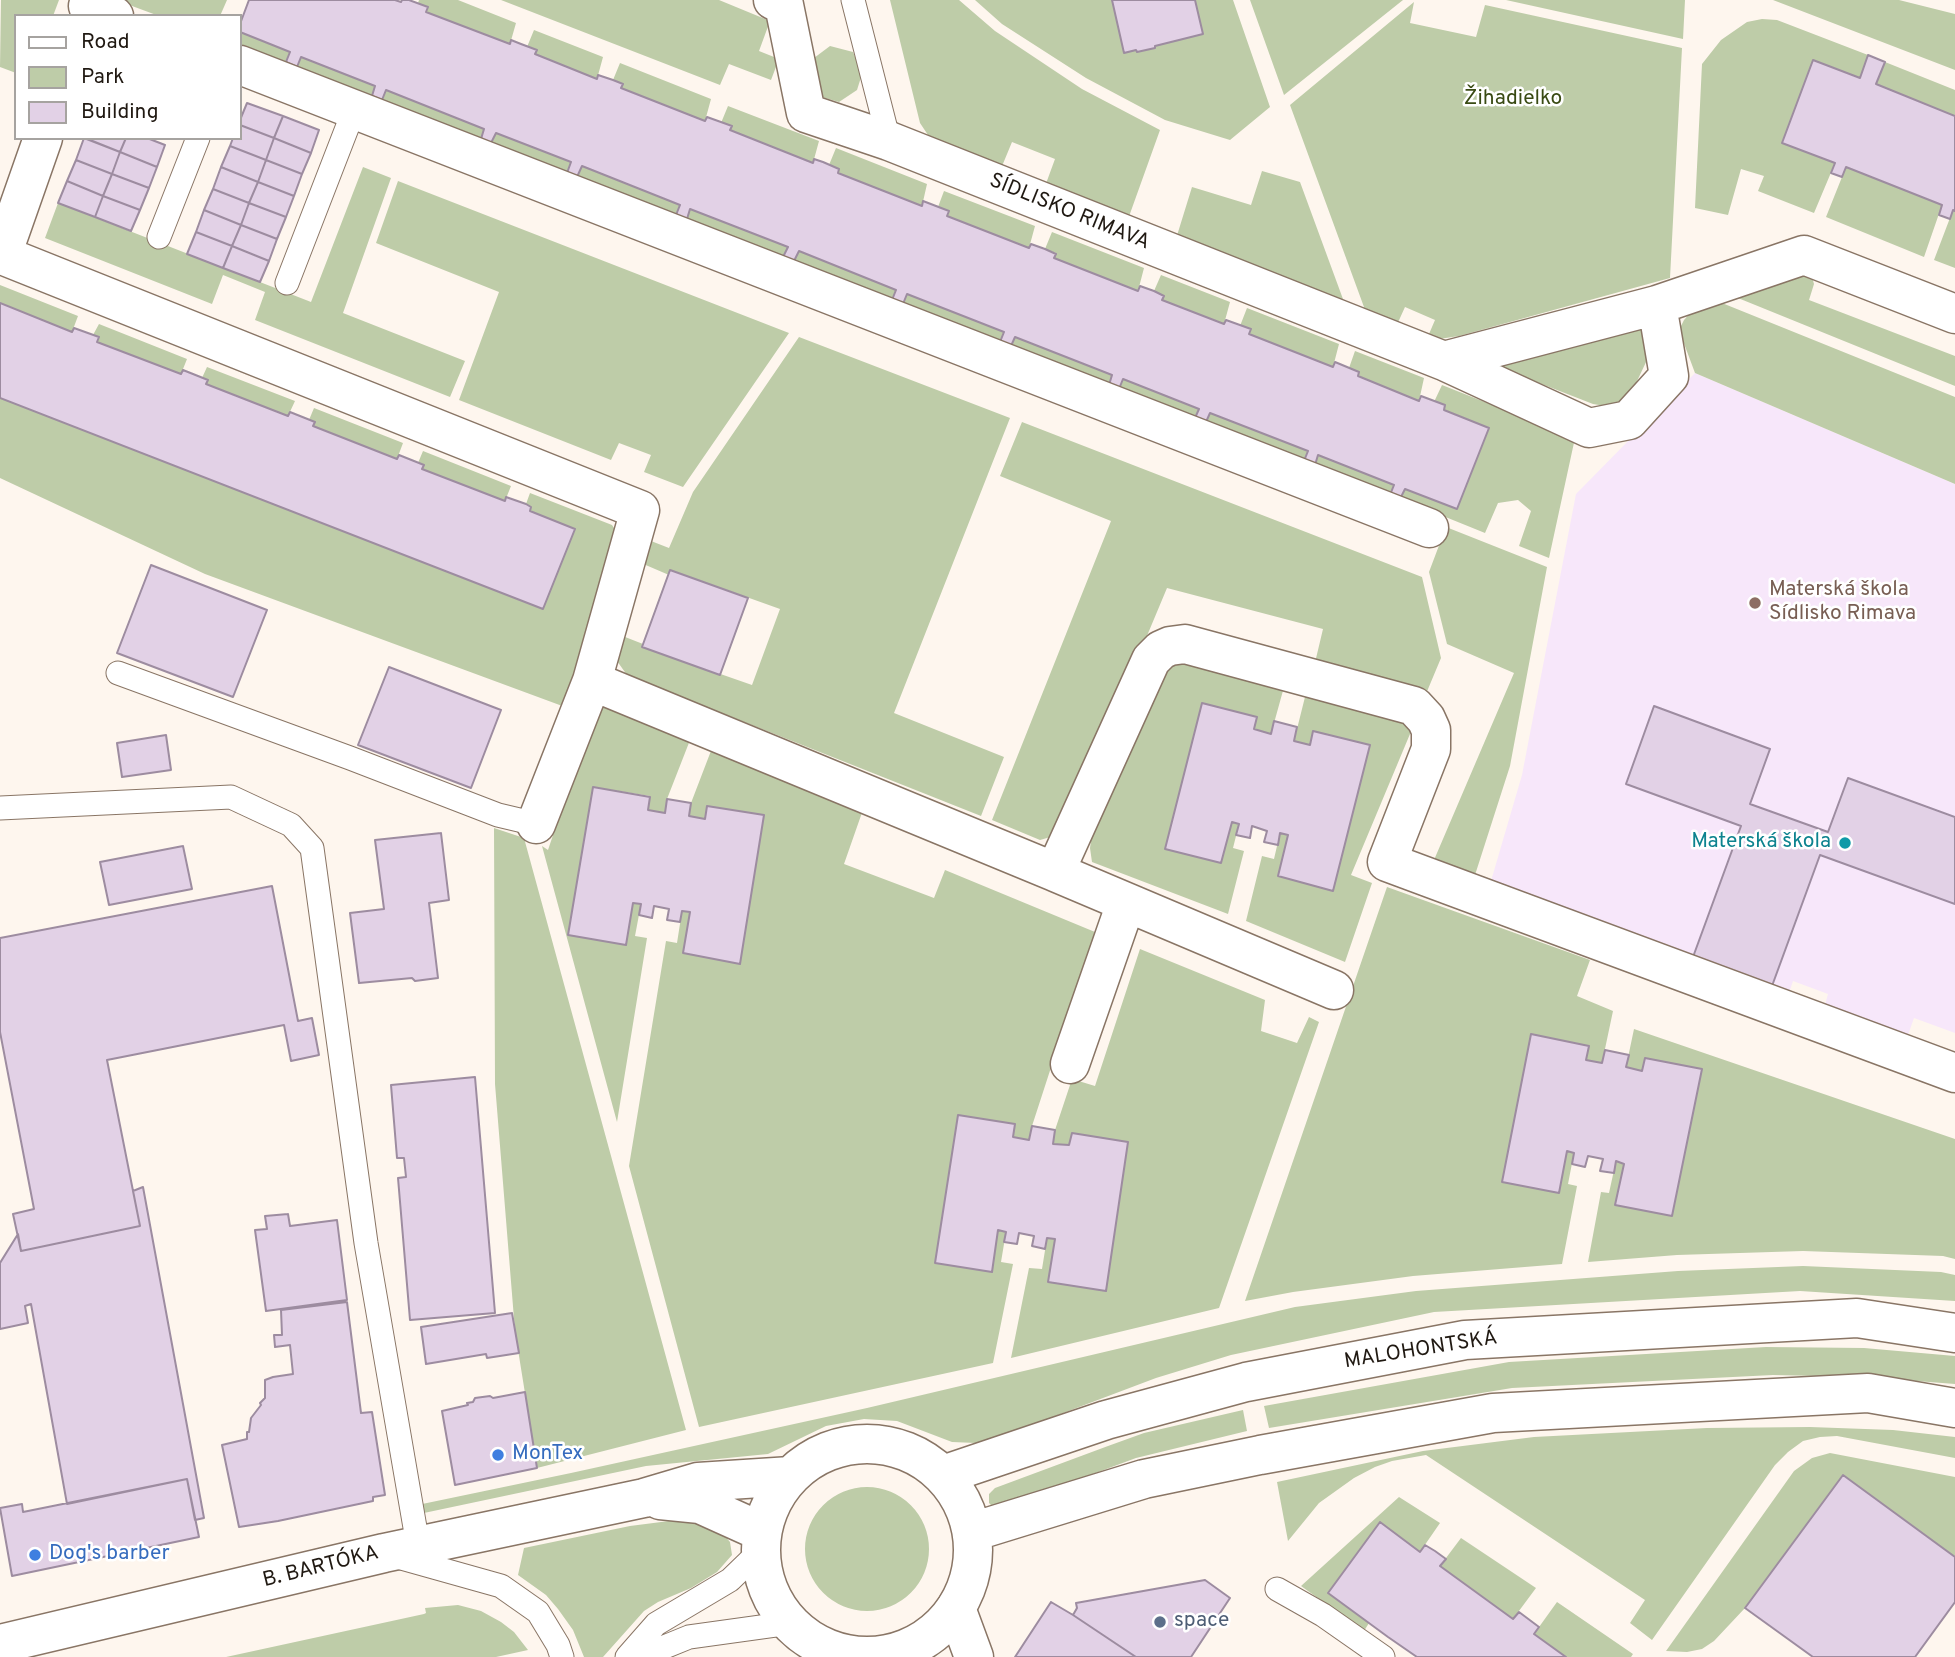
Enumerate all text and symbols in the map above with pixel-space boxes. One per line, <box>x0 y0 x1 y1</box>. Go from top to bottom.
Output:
legend <box>14 14 242 140</box>
text: Road <box>81 29 130 56</box>
text: Park <box>81 64 124 91</box>
park label: Žihadielko <box>1464 87 1562 113</box>
text: Building <box>81 99 159 126</box>
street label: SÍDLISKO RIMAVA <box>985 169 1153 257</box>
place label: Materská škola Sídlisko Rimava <box>1769 578 1916 628</box>
marker: Materská škola Sídlisko Rimava <box>1747 595 1763 611</box>
place label: Materská škola <box>1691 830 1831 856</box>
marker: Materská škola <box>1837 835 1853 851</box>
street label: MALOHONTSKÁ <box>1343 1326 1499 1376</box>
place label: MonTex <box>512 1442 583 1468</box>
marker: MonTex <box>490 1447 506 1463</box>
street label: B. BARTÓKA <box>260 1541 382 1595</box>
place label: Dog's barber <box>49 1542 170 1568</box>
marker: Dog's barber <box>27 1547 43 1563</box>
place label: space <box>1174 1609 1229 1635</box>
marker: space <box>1152 1614 1168 1630</box>

